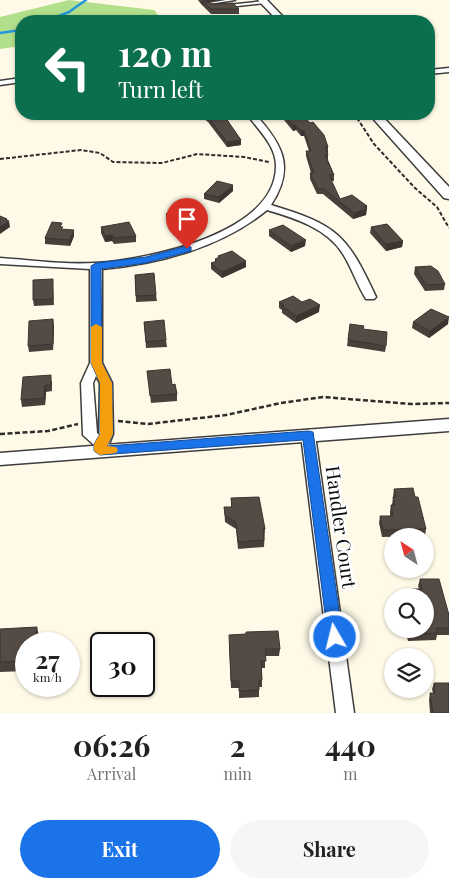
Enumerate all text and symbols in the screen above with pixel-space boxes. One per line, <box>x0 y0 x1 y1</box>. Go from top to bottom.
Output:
text: 120 m <box>118 29 212 76</box>
icon: left <box>35 35 100 100</box>
text: Turn left <box>118 74 203 104</box>
pin <box>166 198 208 249</box>
icon: arrive <box>173 205 201 233</box>
street label: Handler Court <box>321 464 363 590</box>
north arrow <box>384 528 434 578</box>
map controls <box>384 528 434 698</box>
button: search <box>384 588 434 638</box>
position arrow <box>308 610 360 662</box>
speed limit sign: 30 <box>90 632 155 697</box>
text: 27 <box>35 642 60 675</box>
button: layers <box>384 648 434 698</box>
text: km/h <box>33 669 62 685</box>
text: 06:26 <box>73 725 150 765</box>
text: 2 <box>230 725 246 765</box>
text: 440 <box>325 725 376 765</box>
text: Arrival <box>87 763 136 784</box>
text: min <box>223 763 252 784</box>
text: m <box>343 763 358 784</box>
button: Exit <box>20 820 220 878</box>
button: Share <box>230 820 429 878</box>

